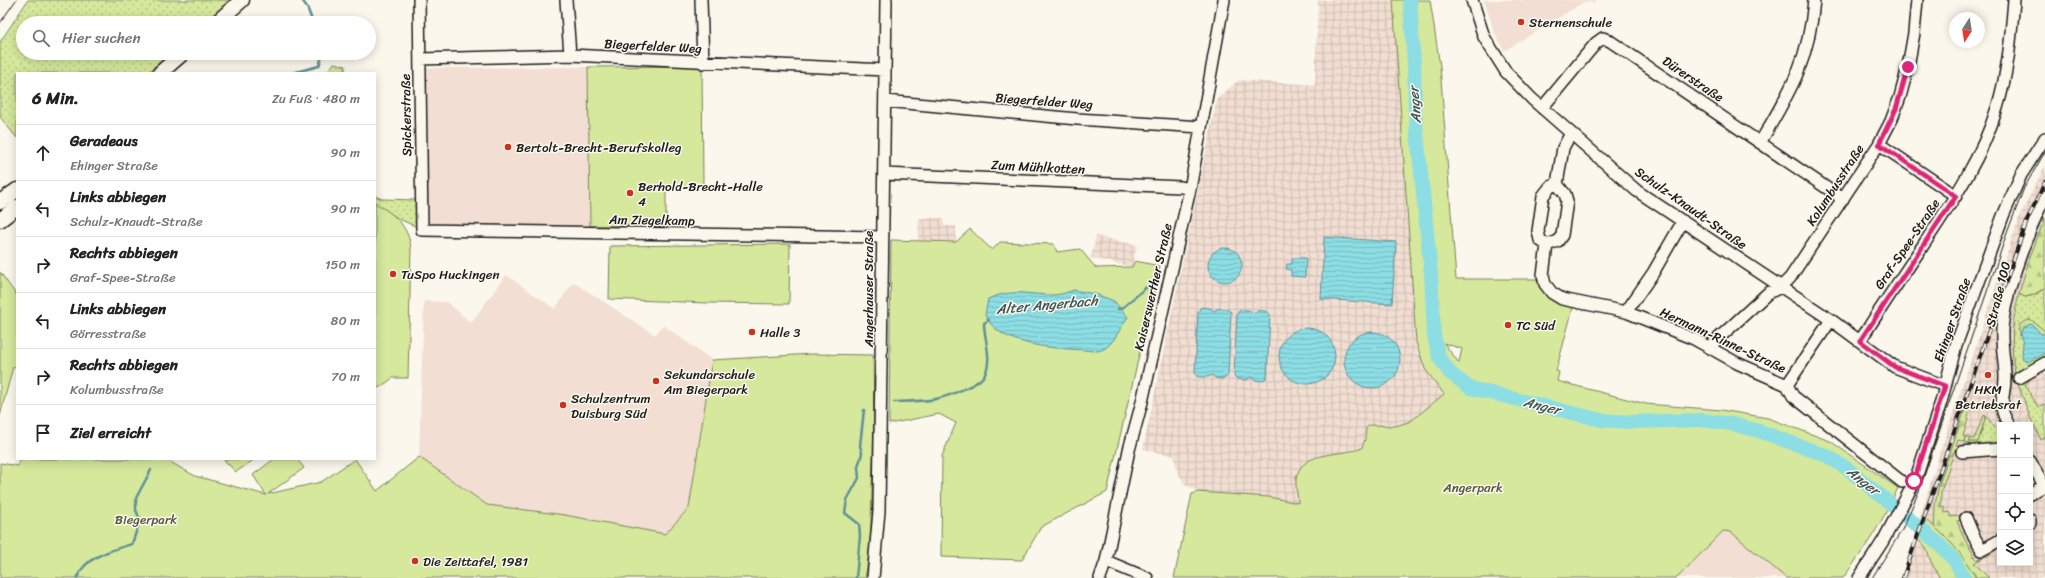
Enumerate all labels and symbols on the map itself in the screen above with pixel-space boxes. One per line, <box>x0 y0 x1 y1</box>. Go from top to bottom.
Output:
place label: Sternenschule <box>1529 11 1613 34</box>
north arrow <box>1949 12 1985 48</box>
marker: Sternenschule <box>1516 17 1526 27</box>
street label: Biegerfelder Weg <box>604 32 703 60</box>
street label: Dürerstraße <box>1657 50 1729 108</box>
route end <box>1899 58 1917 76</box>
street label: Spickerstraße <box>394 73 418 157</box>
water label: Anger <box>1401 84 1429 125</box>
street label: Biegerfelder Weg <box>994 86 1094 116</box>
place label: Bertolt-Brecht-Berufskolleg <box>516 136 682 159</box>
street label: Kolumbusstraße <box>1800 139 1870 231</box>
marker: Bertolt-Brecht-Berufskolleg <box>503 142 513 152</box>
street label: Zum Mühlkotten <box>990 153 1086 181</box>
street label: Schulz-Knaudt-Straße <box>1630 161 1752 256</box>
place label: Berhold-Brecht-Halle 4 <box>638 175 763 213</box>
marker: Berhold-Brecht-Halle 4 <box>625 188 635 198</box>
street label: Graf-Spee-Straße <box>1868 193 1946 294</box>
street label: Am Ziegelkamp <box>608 208 695 232</box>
street label: Kaiserswerther Straße <box>1127 221 1179 353</box>
street label: Angerhauser Straße <box>857 231 880 348</box>
street label: Straße 100 <box>1979 259 2017 329</box>
place label: TuSpo Huckingen <box>401 263 500 286</box>
marker: TuSpo Huckingen <box>388 269 398 279</box>
street label: Ehinger Straße <box>1927 274 1977 365</box>
water label: Alter Angerbach <box>994 288 1100 322</box>
street label: Hermann-Rinne-Straße <box>1656 301 1790 379</box>
place label: TC Süd <box>1516 314 1556 337</box>
marker: TC Süd <box>1503 320 1513 330</box>
place label: Halle 3 <box>760 321 800 344</box>
marker: Halle 3 <box>747 327 757 337</box>
place label: Sekundarschule Am Biegerpark <box>663 363 755 401</box>
marker: HKM Betriebsrat <box>1983 370 1993 380</box>
marker: Sekundarschule Am Biegerpark <box>651 376 661 386</box>
place label: HKM Betriebsrat <box>1955 378 2022 416</box>
place label: Schulzentrum Duisburg Süd <box>571 387 651 425</box>
water label: Anger <box>1520 389 1565 423</box>
marker: Schulzentrum Duisburg Süd <box>558 400 568 410</box>
water label: Anger <box>1840 459 1887 504</box>
route start <box>1905 472 1923 490</box>
park label: Angerpark <box>1442 476 1503 499</box>
park label: Biegerpark <box>115 508 177 531</box>
place label: Die Zeittafel, 1981 <box>423 550 528 573</box>
marker: Die Zeittafel, 1981 <box>410 556 420 566</box>

